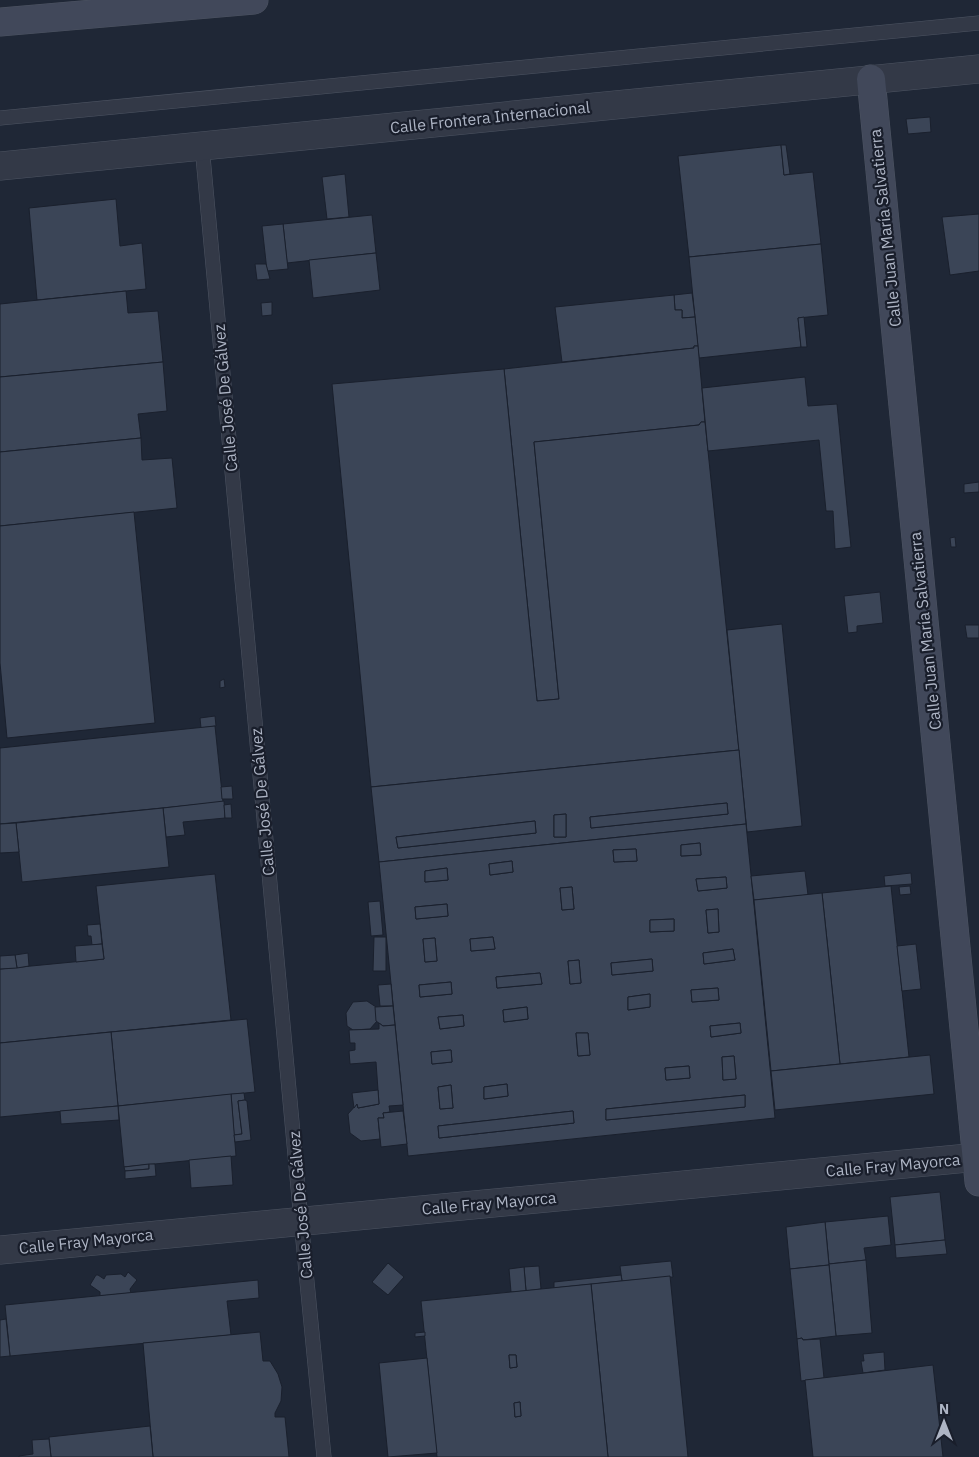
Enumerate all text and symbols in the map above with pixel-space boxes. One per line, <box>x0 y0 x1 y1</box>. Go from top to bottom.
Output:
street label: Calle Frontera Internacional <box>389 97 591 137</box>
street label: Calle Juan María Salvatierra <box>865 128 905 328</box>
street label: Calle José De Gálvez <box>209 323 241 473</box>
street label: Calle Juan María Salvatierra <box>905 531 945 731</box>
street label: Calle José De Gálvez <box>246 727 278 877</box>
street label: Calle José De Gálvez <box>284 1130 316 1280</box>
street label: Calle Fray Mayorca <box>825 1149 962 1181</box>
street label: Calle Fray Mayorca <box>421 1187 558 1219</box>
street label: Calle Fray Mayorca <box>18 1224 155 1258</box>
north arrow <box>919 1397 969 1447</box>
text: N <box>939 1400 949 1418</box>

